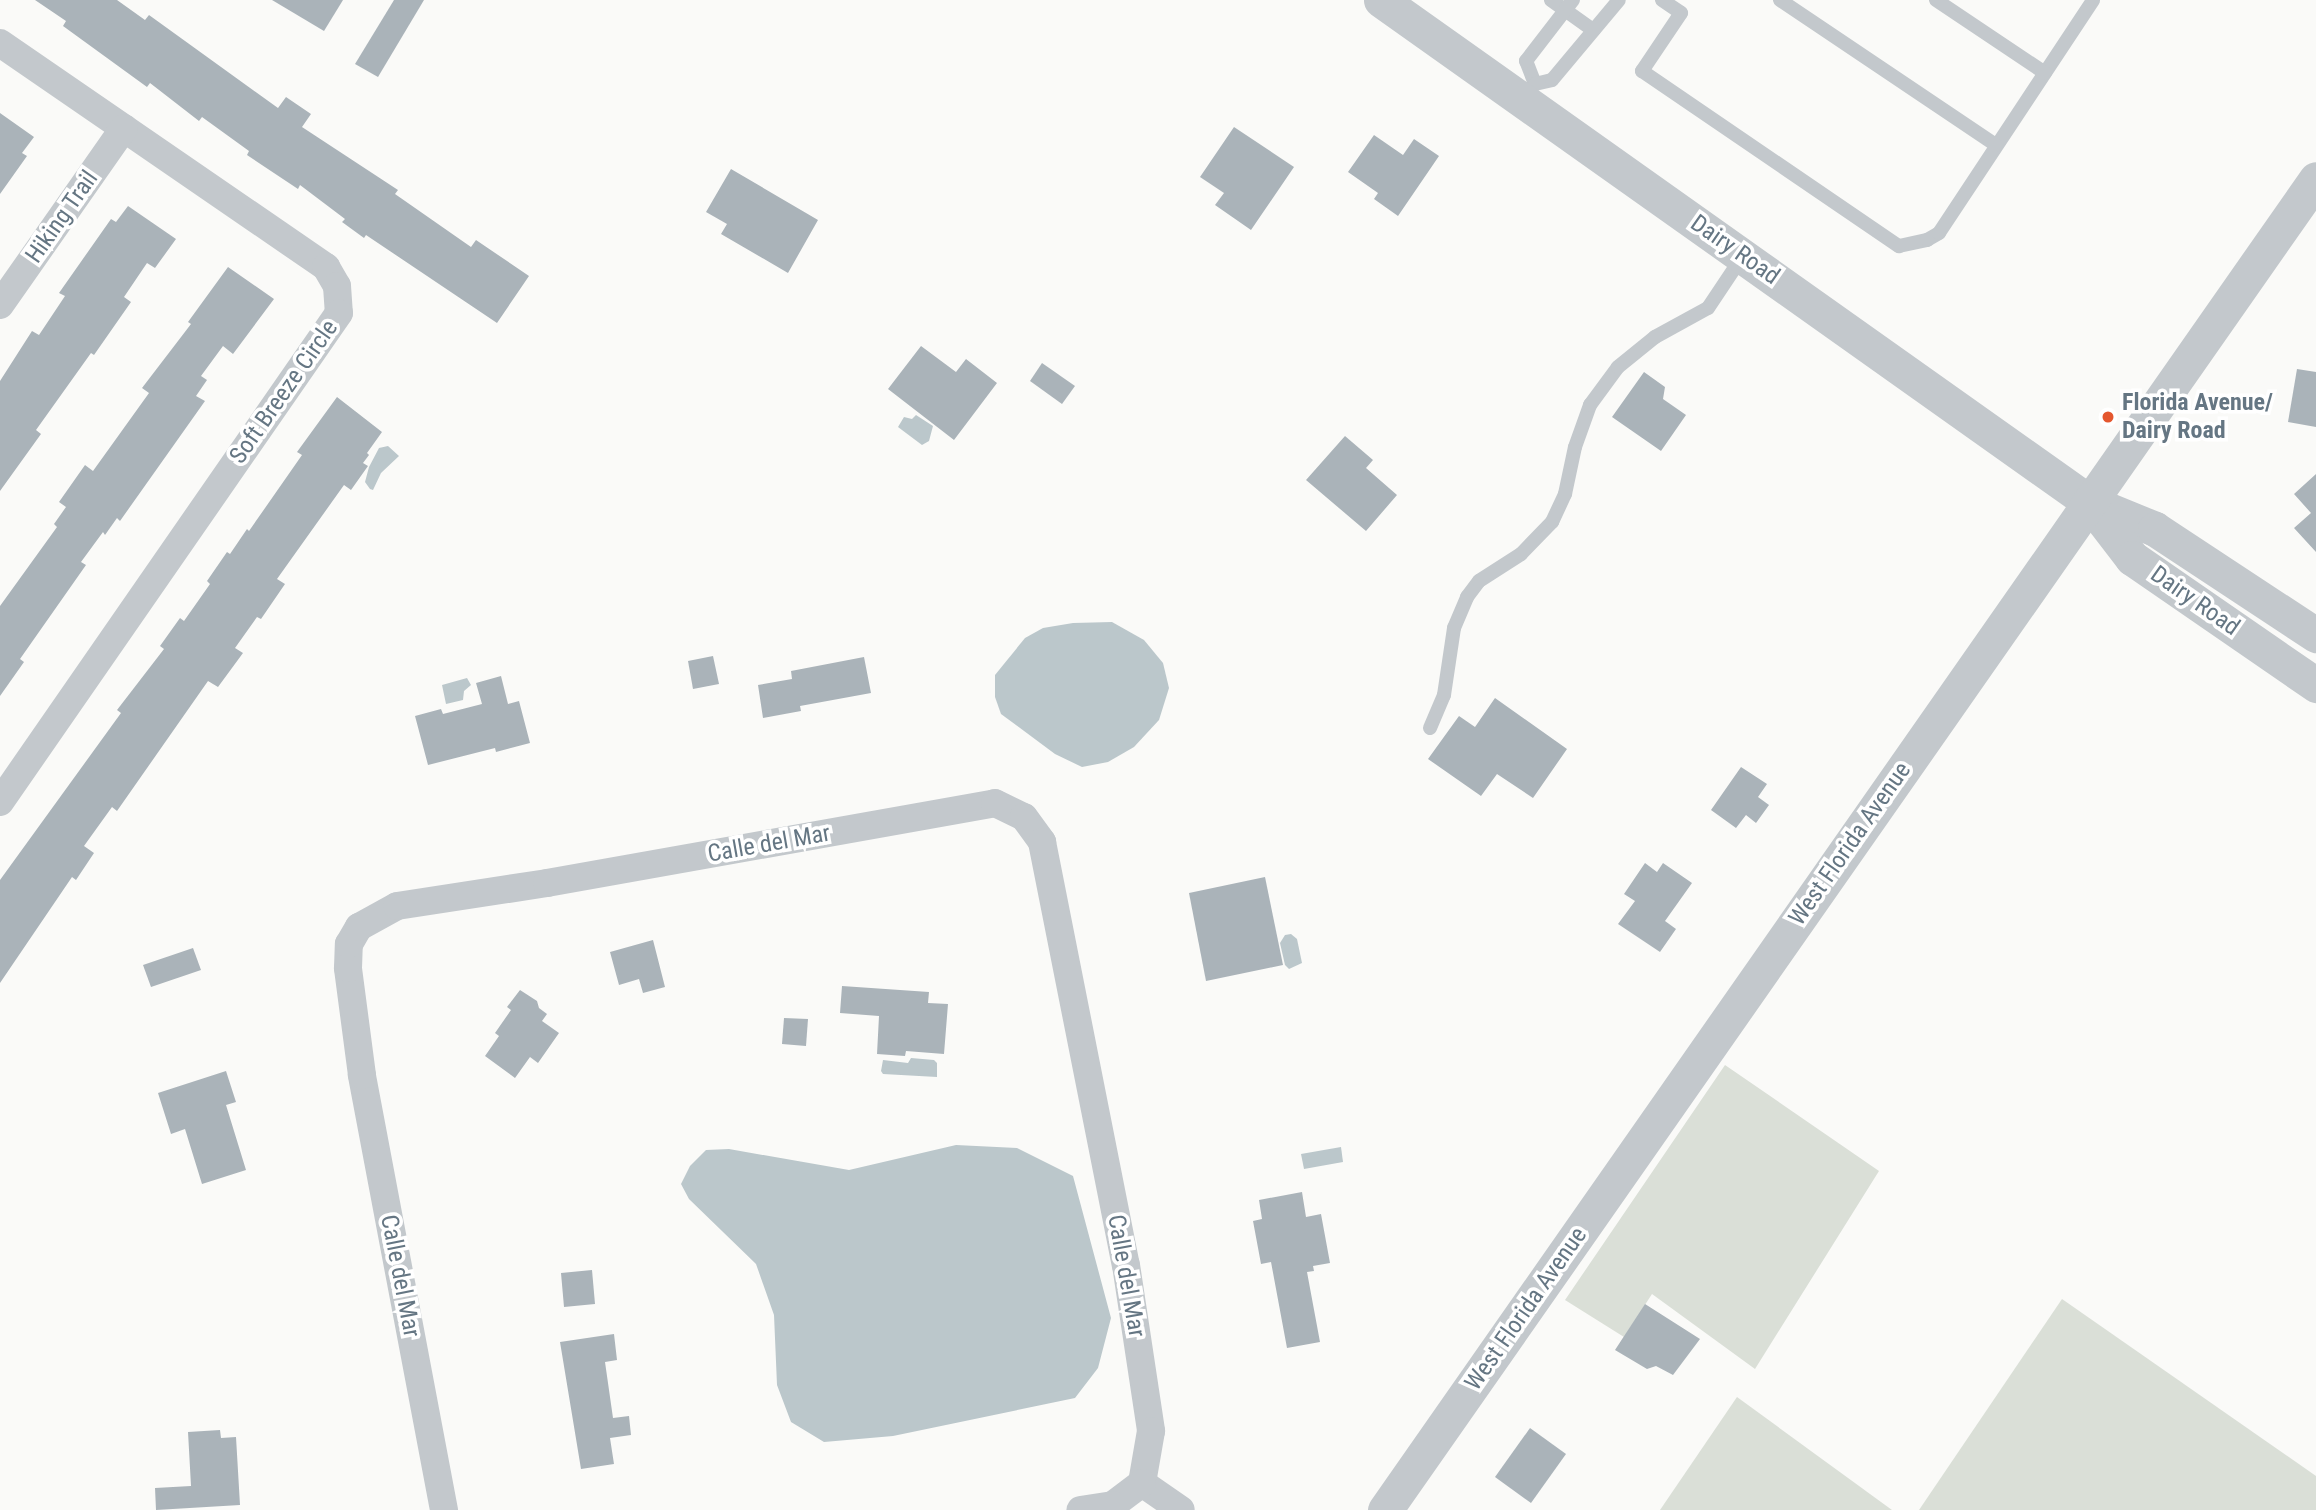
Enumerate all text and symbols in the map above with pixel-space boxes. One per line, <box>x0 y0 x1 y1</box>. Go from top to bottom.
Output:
street label: Hiking Trail <box>20 165 104 269</box>
street label: Dairy Road <box>1685 209 1785 291</box>
street label: Soft Breeze Circle <box>224 315 344 469</box>
place label: Florida Avenue/ Dairy Road <box>2122 389 2273 445</box>
marker: Florida Avenue/ Dairy Road <box>2100 409 2116 425</box>
street label: Dairy Road <box>2145 560 2245 642</box>
street label: West Florida Avenue <box>1783 757 1917 931</box>
street label: Calle del Mar <box>705 819 833 869</box>
street label: Calle del Mar <box>374 1212 426 1340</box>
street label: Calle del Mar <box>1101 1212 1151 1340</box>
street label: West Florida Avenue <box>1459 1222 1593 1396</box>

